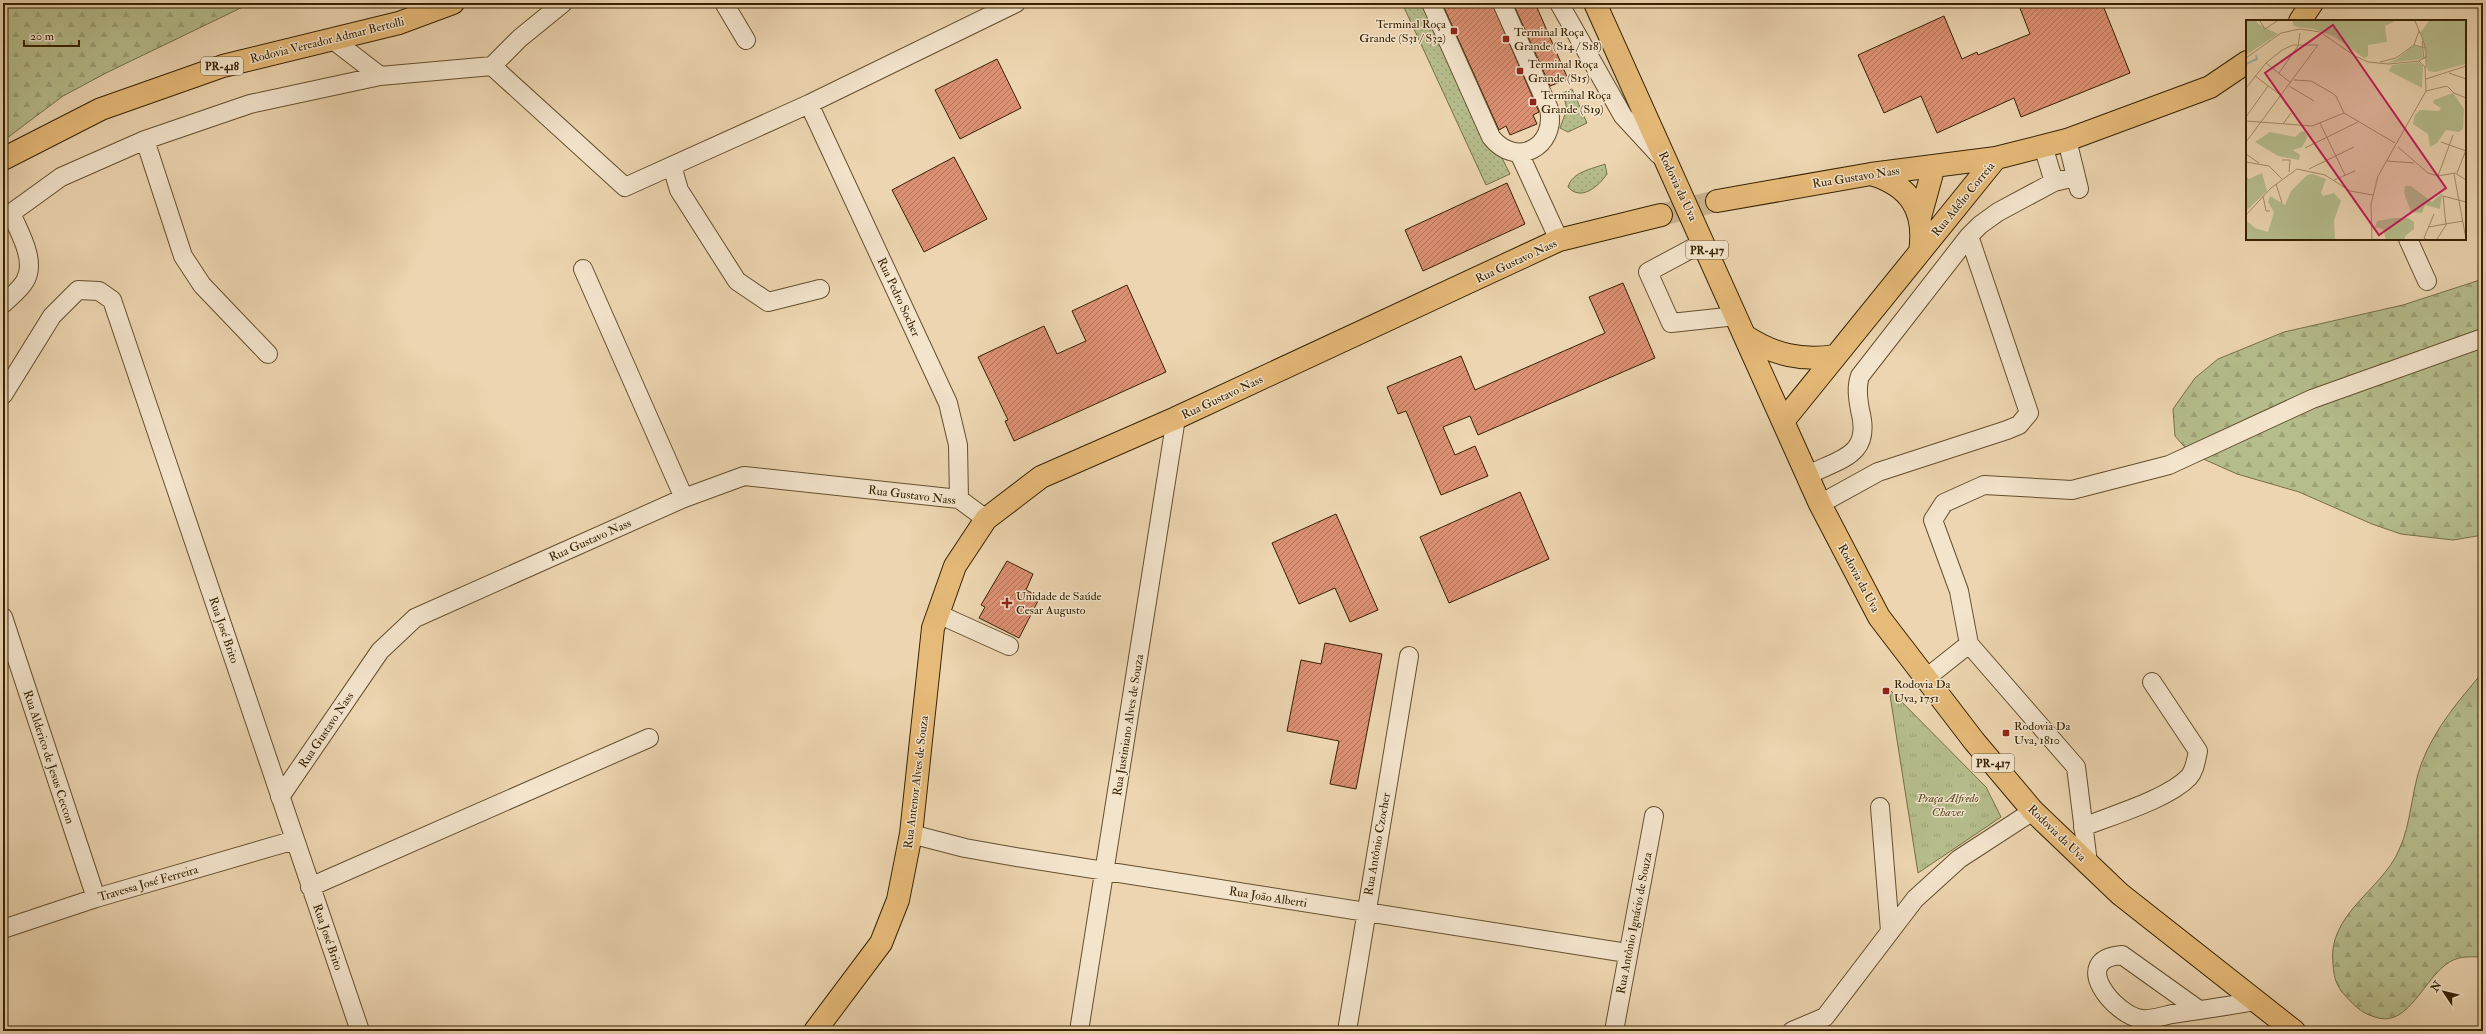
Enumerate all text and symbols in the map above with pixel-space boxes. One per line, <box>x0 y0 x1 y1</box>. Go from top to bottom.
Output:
street label: Rodovia Vereador Admar Bertolli <box>249 14 406 67</box>
place label: Terminal Roça Grande (S31 / S32) <box>1359 17 1447 46</box>
inset map <box>2246 20 2466 240</box>
scale bar <box>24 22 79 48</box>
place label: Terminal Roça Grande (S14 / S18) <box>1514 25 1602 54</box>
marker: Terminal Roça Grande (S31 / S32) <box>1449 26 1459 36</box>
text: 20 m <box>30 29 55 44</box>
marker: Terminal Roça Grande (S14 / S18) <box>1501 34 1511 44</box>
road number: PR-418 <box>201 57 243 75</box>
place label: Terminal Roça Grande (S15) <box>1528 57 1599 86</box>
marker: Terminal Roça Grande (S15) <box>1515 66 1525 76</box>
place label: Terminal Roça Grande (S19) <box>1541 88 1612 117</box>
marker: Terminal Roça Grande (S19) <box>1528 97 1538 107</box>
street label: Rodovia da Uva <box>1655 149 1701 224</box>
street label: Rua Adélio Correia <box>1929 158 1999 240</box>
street label: Rua Gustavo Nass <box>1811 163 1901 192</box>
street label: Rua Gustavo Nass <box>1473 236 1559 287</box>
road number: PR-417 <box>1686 241 1728 259</box>
street label: Rua Pedro Socher <box>874 255 924 340</box>
street label: Rua Gustavo Nass <box>1179 372 1265 423</box>
street label: Rua Gustavo Nass <box>867 483 957 508</box>
street label: Rua Gustavo Nass <box>547 516 634 565</box>
street label: Rodovia da Uva <box>1834 542 1883 616</box>
place label: Unidade de Saúde Cesar Augusto <box>1016 589 1102 618</box>
street label: Rua José Brito <box>205 595 242 666</box>
marker: Unidade de Saúde Cesar Augusto <box>1001 597 1013 609</box>
street label: Rua Justiniano Alves de Souza <box>1110 652 1147 797</box>
place label: Rodovia Da Uva, 1751 <box>1894 677 1951 706</box>
marker: Rodovia Da Uva, 1751 <box>1881 686 1891 696</box>
street label: Rua Alderico de Jesus Ceccon <box>20 688 77 826</box>
street label: Rua Gustavo Nass <box>296 690 357 771</box>
street label: Rua Antenor Alves de Souza <box>901 714 932 849</box>
place label: Rodovia Da Uva, 1810 <box>2014 719 2071 748</box>
marker: Rodovia Da Uva, 1810 <box>2001 728 2011 738</box>
road number: PR-417 <box>1972 754 2014 772</box>
street label: Rua Antônio Czocher <box>1361 791 1394 897</box>
park label: Praça Alfredo Chaves <box>1916 791 1979 820</box>
street label: Rodovia da Uva <box>2024 802 2090 866</box>
street label: Rua Antônio Ignácio de Souza <box>1613 850 1656 995</box>
street label: Travessa José Ferreira <box>96 862 201 905</box>
street label: Rua João Alberti <box>1228 884 1308 911</box>
street label: Rua José Brito <box>309 902 346 973</box>
north arrow <box>2424 972 2464 1012</box>
text: N <box>2427 978 2445 995</box>

